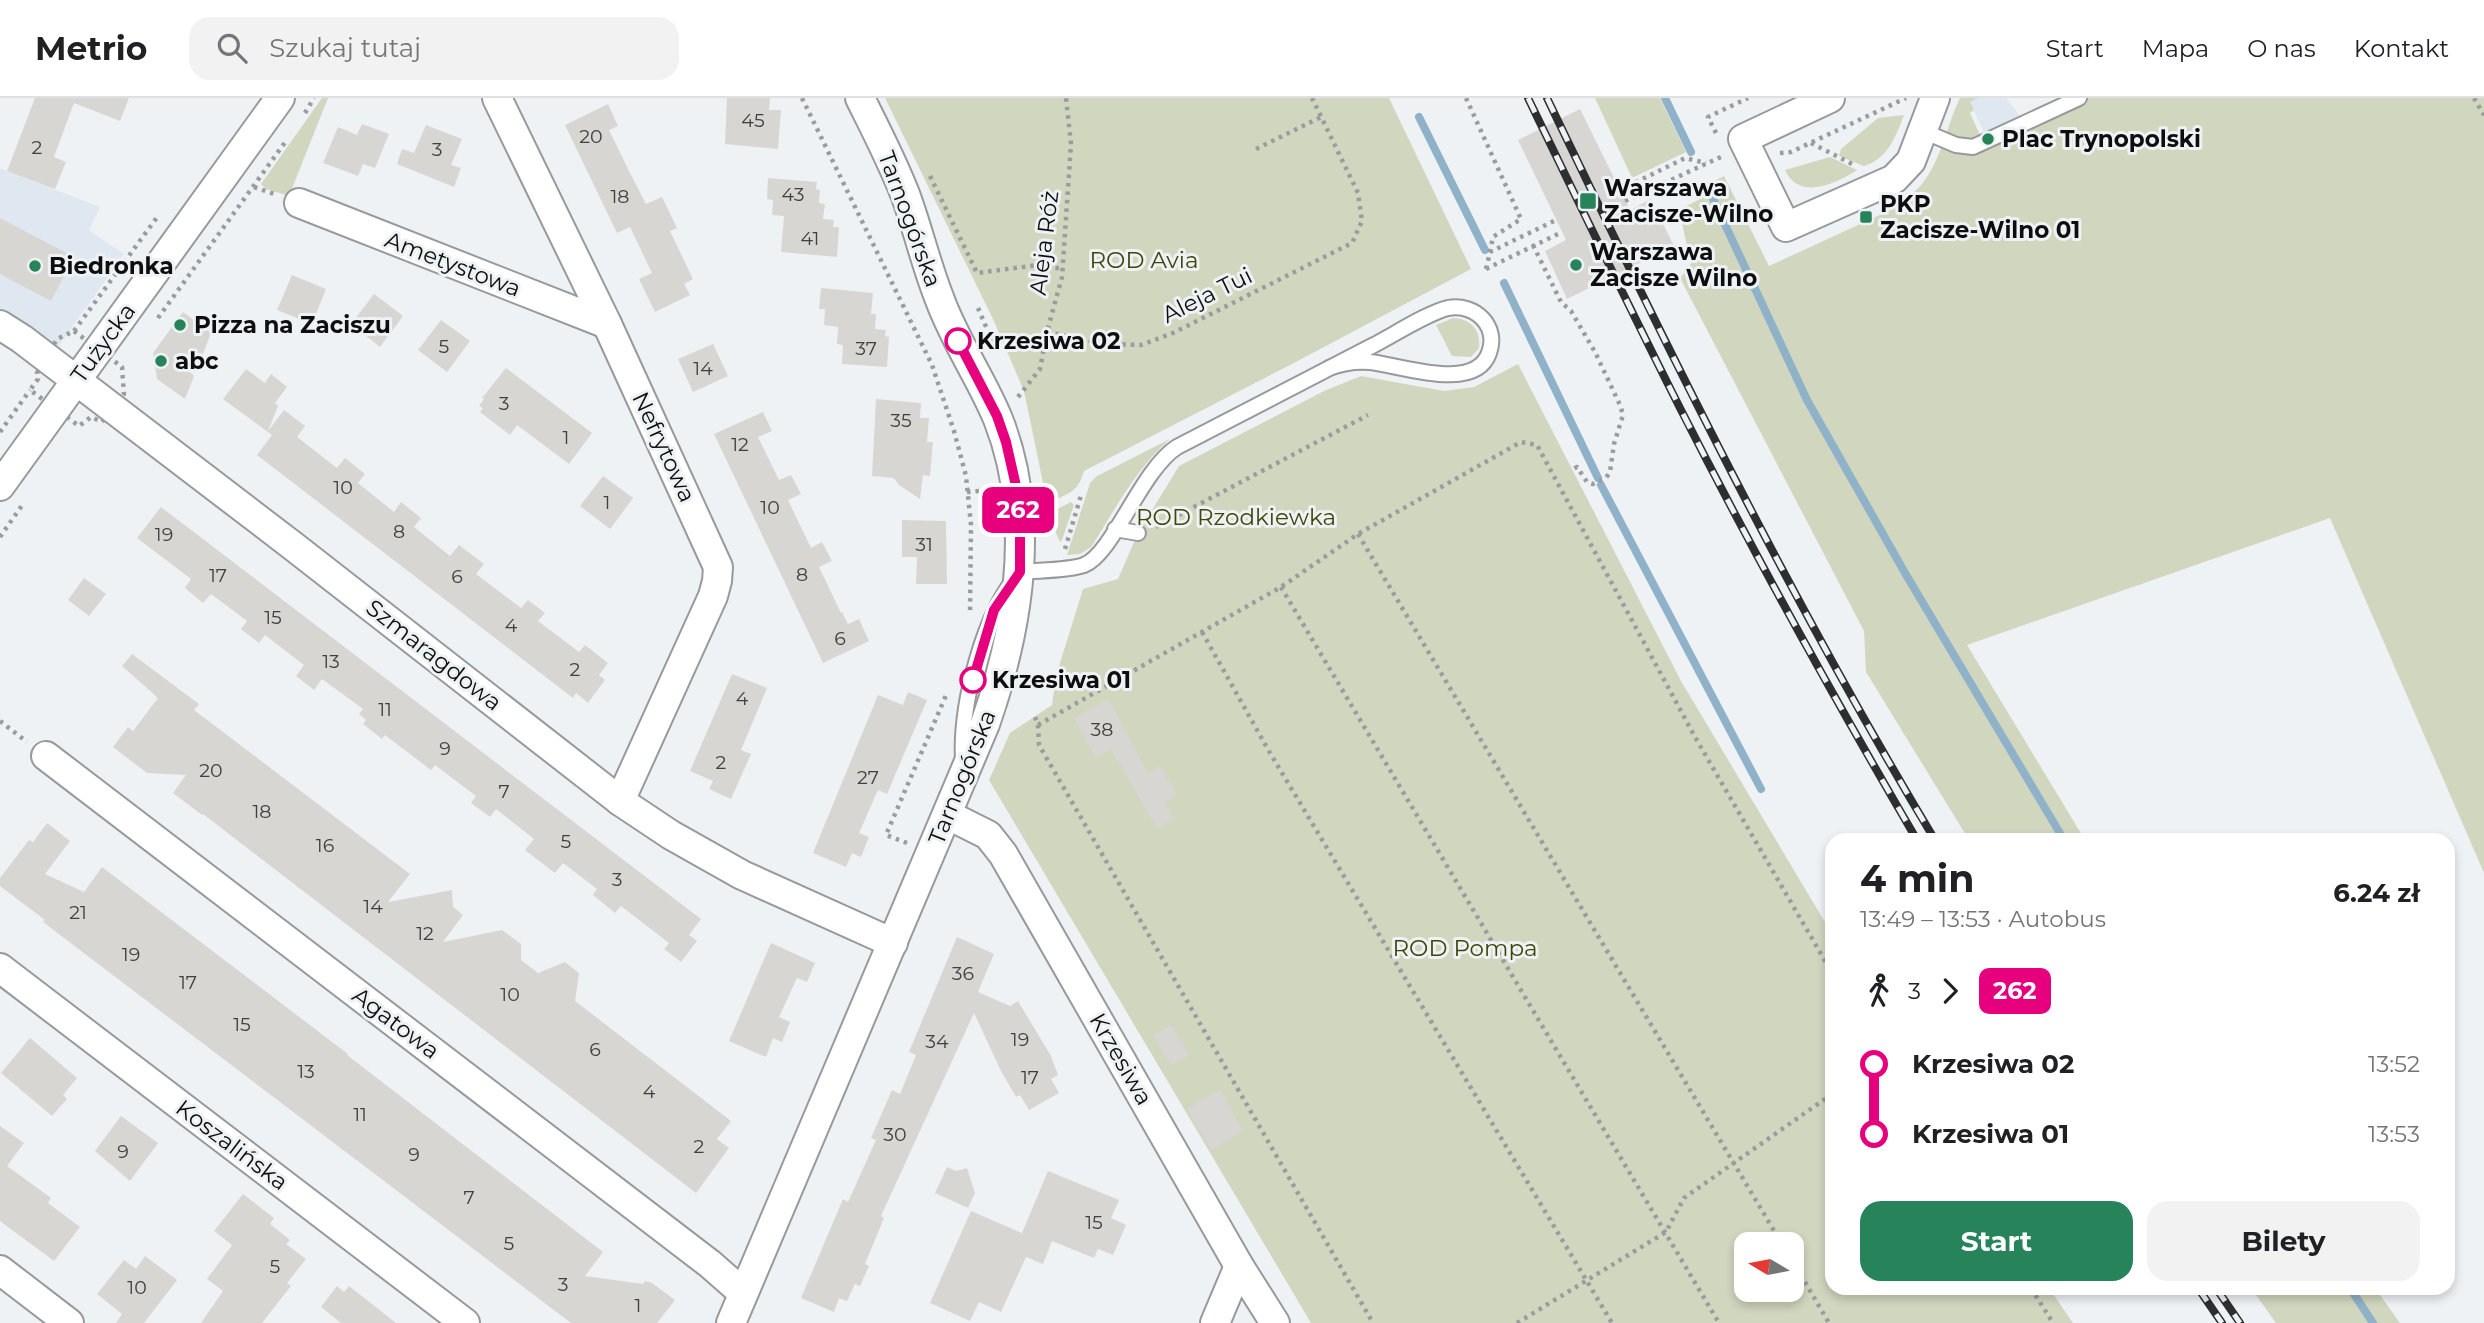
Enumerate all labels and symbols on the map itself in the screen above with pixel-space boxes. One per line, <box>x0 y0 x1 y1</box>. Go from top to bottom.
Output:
house number: 45 <box>741 109 765 132</box>
house number: 20 <box>579 125 603 148</box>
place label: Plac Trynopolski <box>2002 125 2201 153</box>
marker: Plac Trynopolski <box>1980 131 1996 147</box>
house number: 2 <box>32 136 43 159</box>
house number: 3 <box>432 138 442 161</box>
street label: Tarnogórska <box>872 147 948 291</box>
place label: Warszawa Zacisze-Wilno <box>1604 174 1773 228</box>
house number: 43 <box>782 183 805 206</box>
house number: 18 <box>611 185 629 208</box>
street label: Aleja Róż <box>1024 189 1064 297</box>
place label: PKP Zacisze-Wilno 01 <box>1880 190 2080 244</box>
marker: Warszawa Zacisze-Wilno <box>1578 191 1598 211</box>
marker: PKP Zacisze-Wilno 01 <box>1858 209 1874 225</box>
street label: Ametystowa <box>381 225 525 303</box>
house number: 41 <box>801 227 819 250</box>
place label: Warszawa Zacisze Wilno <box>1590 238 1757 292</box>
park label: ROD Avia <box>1089 246 1199 274</box>
place label: Biedronka <box>49 252 174 280</box>
marker: Warszawa Zacisze Wilno <box>1568 257 1584 273</box>
marker: Biedronka <box>27 258 43 274</box>
street label: Aleja Tui <box>1157 261 1257 329</box>
street label: Tużycka <box>65 298 141 388</box>
place label: Pizza na Zaciszu <box>194 311 391 339</box>
marker: Pizza na Zaciszu <box>172 317 188 333</box>
place label: Krzesiwa 02 <box>977 327 1121 355</box>
marker: Krzesiwa 02 <box>945 328 971 354</box>
house number: 5 <box>439 335 450 358</box>
house number: 37 <box>855 337 877 360</box>
place label: abc <box>175 347 219 375</box>
marker: abc <box>153 353 169 369</box>
house number: 14 <box>693 357 713 380</box>
street label: Nefrytowa <box>626 387 702 507</box>
house number: 3 <box>499 392 509 415</box>
house number: 35 <box>890 409 912 432</box>
house number: 1 <box>563 426 569 449</box>
house number: 12 <box>731 433 749 456</box>
house number: 10 <box>333 476 353 499</box>
line badge: 262 <box>978 487 1058 533</box>
house number: 1 <box>604 491 610 514</box>
house number: 10 <box>760 496 780 519</box>
park label: ROD Rzodkiewka <box>1136 503 1336 531</box>
house number: 8 <box>393 520 405 543</box>
house number: 19 <box>155 523 173 546</box>
house number: 31 <box>915 533 933 556</box>
house number: 8 <box>796 563 808 586</box>
house number: 17 <box>209 564 227 587</box>
house number: 6 <box>451 565 463 588</box>
street label: Szmaragdowa <box>361 593 507 717</box>
house number: 15 <box>264 606 282 629</box>
house number: 4 <box>505 614 518 637</box>
house number: 6 <box>834 627 846 650</box>
house number: 13 <box>322 650 340 673</box>
house number: 2 <box>570 658 581 681</box>
place label: Krzesiwa 01 <box>992 666 1131 694</box>
marker: Krzesiwa 01 <box>960 667 986 693</box>
house number: 4 <box>736 687 749 710</box>
house number: 11 <box>378 698 392 721</box>
street label: Tarnogórska <box>922 706 1002 848</box>
house number: 38 <box>1091 718 1113 741</box>
house number: 9 <box>439 737 451 760</box>
house number: 2 <box>716 751 727 774</box>
house number: 20 <box>199 759 223 782</box>
house number: 27 <box>857 766 879 789</box>
house number: 7 <box>498 780 510 803</box>
house number: 18 <box>253 800 271 823</box>
house number: 5 <box>561 830 572 853</box>
house number: 16 <box>316 834 334 857</box>
house number: 3 <box>612 868 622 891</box>
house number: 14 <box>363 895 383 918</box>
house number: 21 <box>69 901 87 924</box>
house number: 12 <box>416 922 434 945</box>
park label: ROD Pompa <box>1392 934 1538 962</box>
house number: 19 <box>122 943 140 966</box>
house number: 36 <box>952 962 974 985</box>
house number: 17 <box>179 971 197 994</box>
street label: Agatowa <box>347 981 445 1065</box>
house number: 10 <box>500 983 520 1006</box>
street label: Krzesiwa <box>1083 1008 1159 1110</box>
house number: 15 <box>233 1013 251 1036</box>
house number: 19 <box>1011 1028 1029 1051</box>
house number: 34 <box>925 1030 949 1053</box>
house number: 6 <box>589 1038 601 1061</box>
house number: 13 <box>297 1060 315 1083</box>
house number: 17 <box>1021 1066 1039 1089</box>
house number: 4 <box>643 1080 656 1103</box>
street label: Koszalińska <box>170 1094 294 1196</box>
house number: 11 <box>353 1103 367 1126</box>
house number: 30 <box>883 1123 907 1146</box>
house number: 2 <box>694 1135 705 1158</box>
house number: 9 <box>117 1140 129 1163</box>
house number: 9 <box>408 1143 420 1166</box>
house number: 7 <box>463 1186 475 1209</box>
house number: 15 <box>1085 1211 1103 1234</box>
house number: 5 <box>504 1232 515 1255</box>
north arrow <box>1734 1232 1804 1302</box>
house number: 5 <box>270 1255 281 1278</box>
house number: 3 <box>558 1273 568 1296</box>
house number: 10 <box>127 1276 147 1299</box>
house number: 1 <box>635 1294 641 1317</box>

